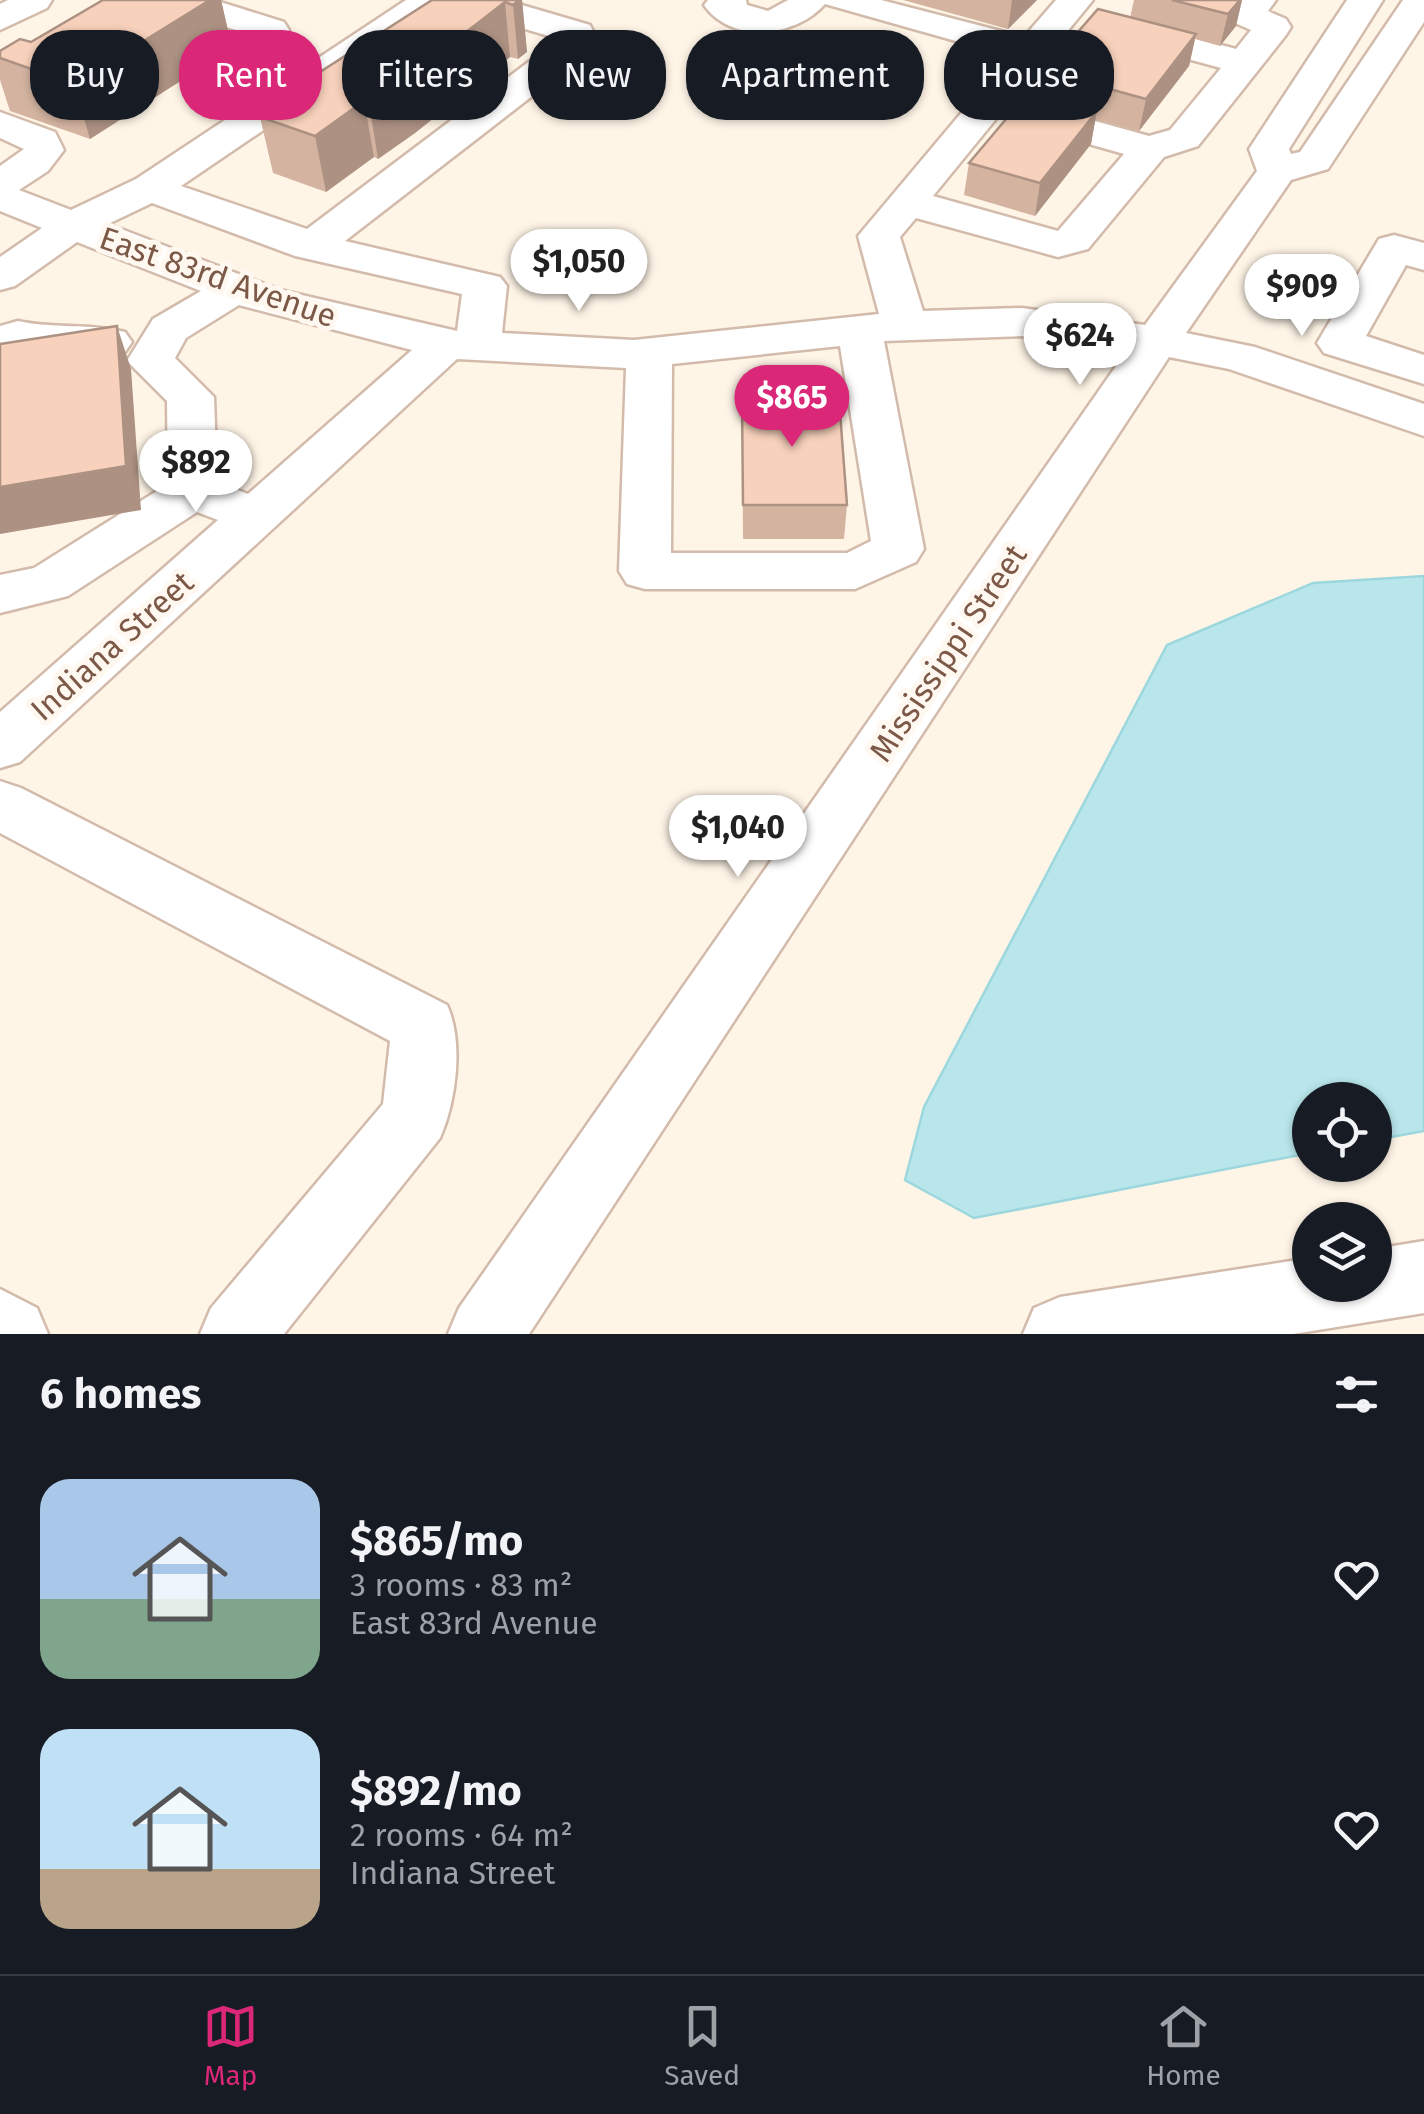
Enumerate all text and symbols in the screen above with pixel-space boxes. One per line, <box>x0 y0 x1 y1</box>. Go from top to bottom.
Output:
chip: Buy <box>30 30 159 120</box>
chip: Rent <box>179 30 322 120</box>
chip: Filters <box>342 30 508 120</box>
chip: New <box>528 30 666 120</box>
chip: Apartment <box>686 30 924 120</box>
chip: House <box>944 30 1114 120</box>
street label: East 83rd Avenue <box>95 219 341 335</box>
pin: $1,050 <box>498 229 660 314</box>
text: $1,050 <box>532 242 626 280</box>
pin: $909 <box>1243 254 1361 339</box>
text: $909 <box>1266 267 1338 305</box>
pin: $624 <box>1021 303 1139 388</box>
text: $624 <box>1046 316 1114 354</box>
pin: $865 <box>733 365 851 450</box>
text: $865 <box>756 378 828 416</box>
pin: $892 <box>137 430 255 515</box>
text: $892 <box>161 443 231 481</box>
street label: Mississippi Street <box>861 537 1035 769</box>
street label: Indiana Street <box>23 563 201 729</box>
pin: $1,040 <box>657 795 819 880</box>
text: $1,040 <box>691 808 785 846</box>
map controls <box>1292 1082 1392 1302</box>
button: locate <box>1292 1082 1392 1182</box>
button: layers <box>1292 1202 1392 1302</box>
icon: filters <box>1329 1367 1384 1422</box>
text: 6 homes <box>40 1369 201 1419</box>
text: $865/mo <box>350 1516 523 1566</box>
icon: home <box>120 1519 240 1639</box>
icon: heart <box>1329 1552 1384 1607</box>
text: 3 rooms · 83 m² <box>350 1566 572 1604</box>
text: East 83rd Avenue <box>350 1604 598 1642</box>
text: $892/mo <box>350 1766 522 1816</box>
icon: home <box>120 1769 240 1889</box>
icon: heart <box>1329 1802 1384 1857</box>
text: 2 rooms · 64 m² <box>350 1816 573 1854</box>
text: Indiana Street <box>350 1854 555 1892</box>
tab: Map <box>203 1999 258 2092</box>
tab: Saved <box>664 1999 740 2092</box>
tab: Home <box>1146 1999 1221 2092</box>

